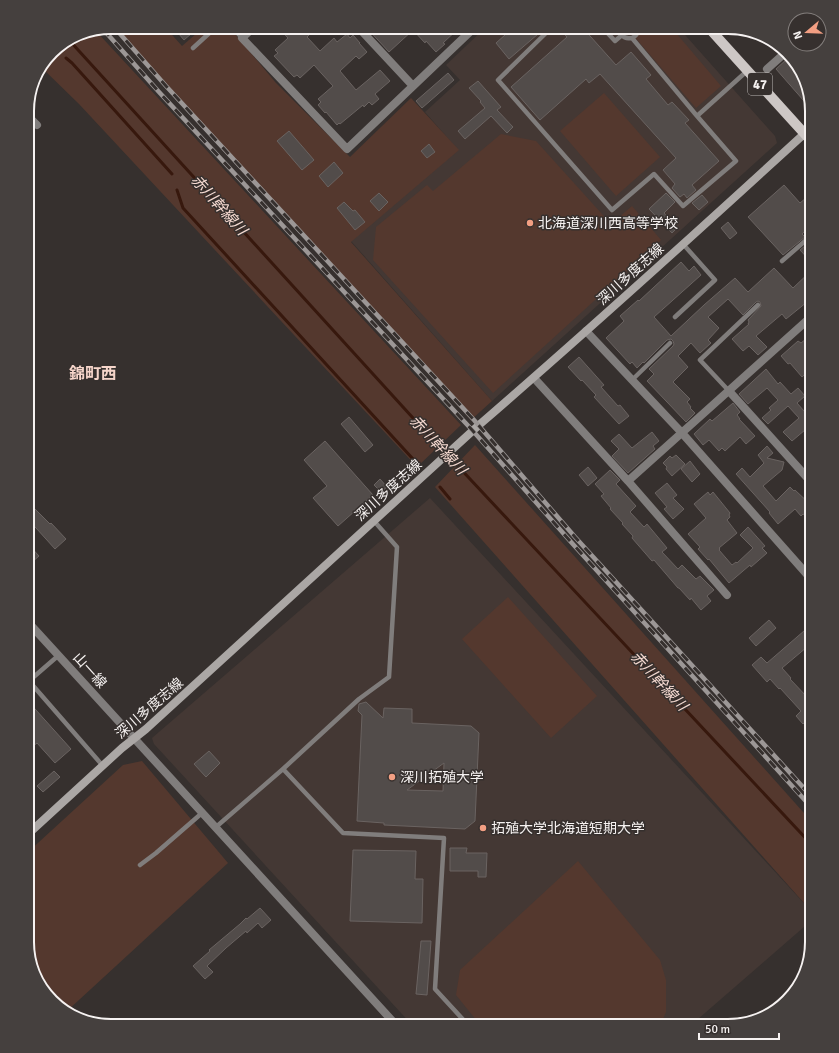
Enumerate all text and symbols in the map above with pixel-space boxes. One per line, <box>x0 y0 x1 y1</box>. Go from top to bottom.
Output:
north arrow <box>787 12 827 52</box>
text: N <box>791 29 805 41</box>
road number: 47 <box>748 73 772 95</box>
water label: 赤川幹線川 <box>187 171 252 240</box>
place label: 北海道深川西高等学校 <box>538 215 678 232</box>
marker: 北海道深川西高等学校 <box>525 218 535 228</box>
street label: 深川多度志線 <box>593 240 667 309</box>
district label: 錦町西 <box>69 364 117 384</box>
water label: 赤川幹線川 <box>406 411 472 480</box>
street label: 深川多度志線 <box>351 456 425 525</box>
water label: 赤川幹線川 <box>627 647 693 716</box>
street label: 山一線 <box>69 649 110 692</box>
street label: 深川多度志線 <box>112 674 187 742</box>
place label: 深川拓殖大学 <box>400 769 484 786</box>
marker: 深川拓殖大学 <box>387 772 397 782</box>
place label: 拓殖大学北海道短期大学 <box>491 820 645 837</box>
marker: 拓殖大学北海道短期大学 <box>478 823 488 833</box>
scale bar <box>699 1015 779 1041</box>
text: 50 m <box>705 1022 730 1037</box>

